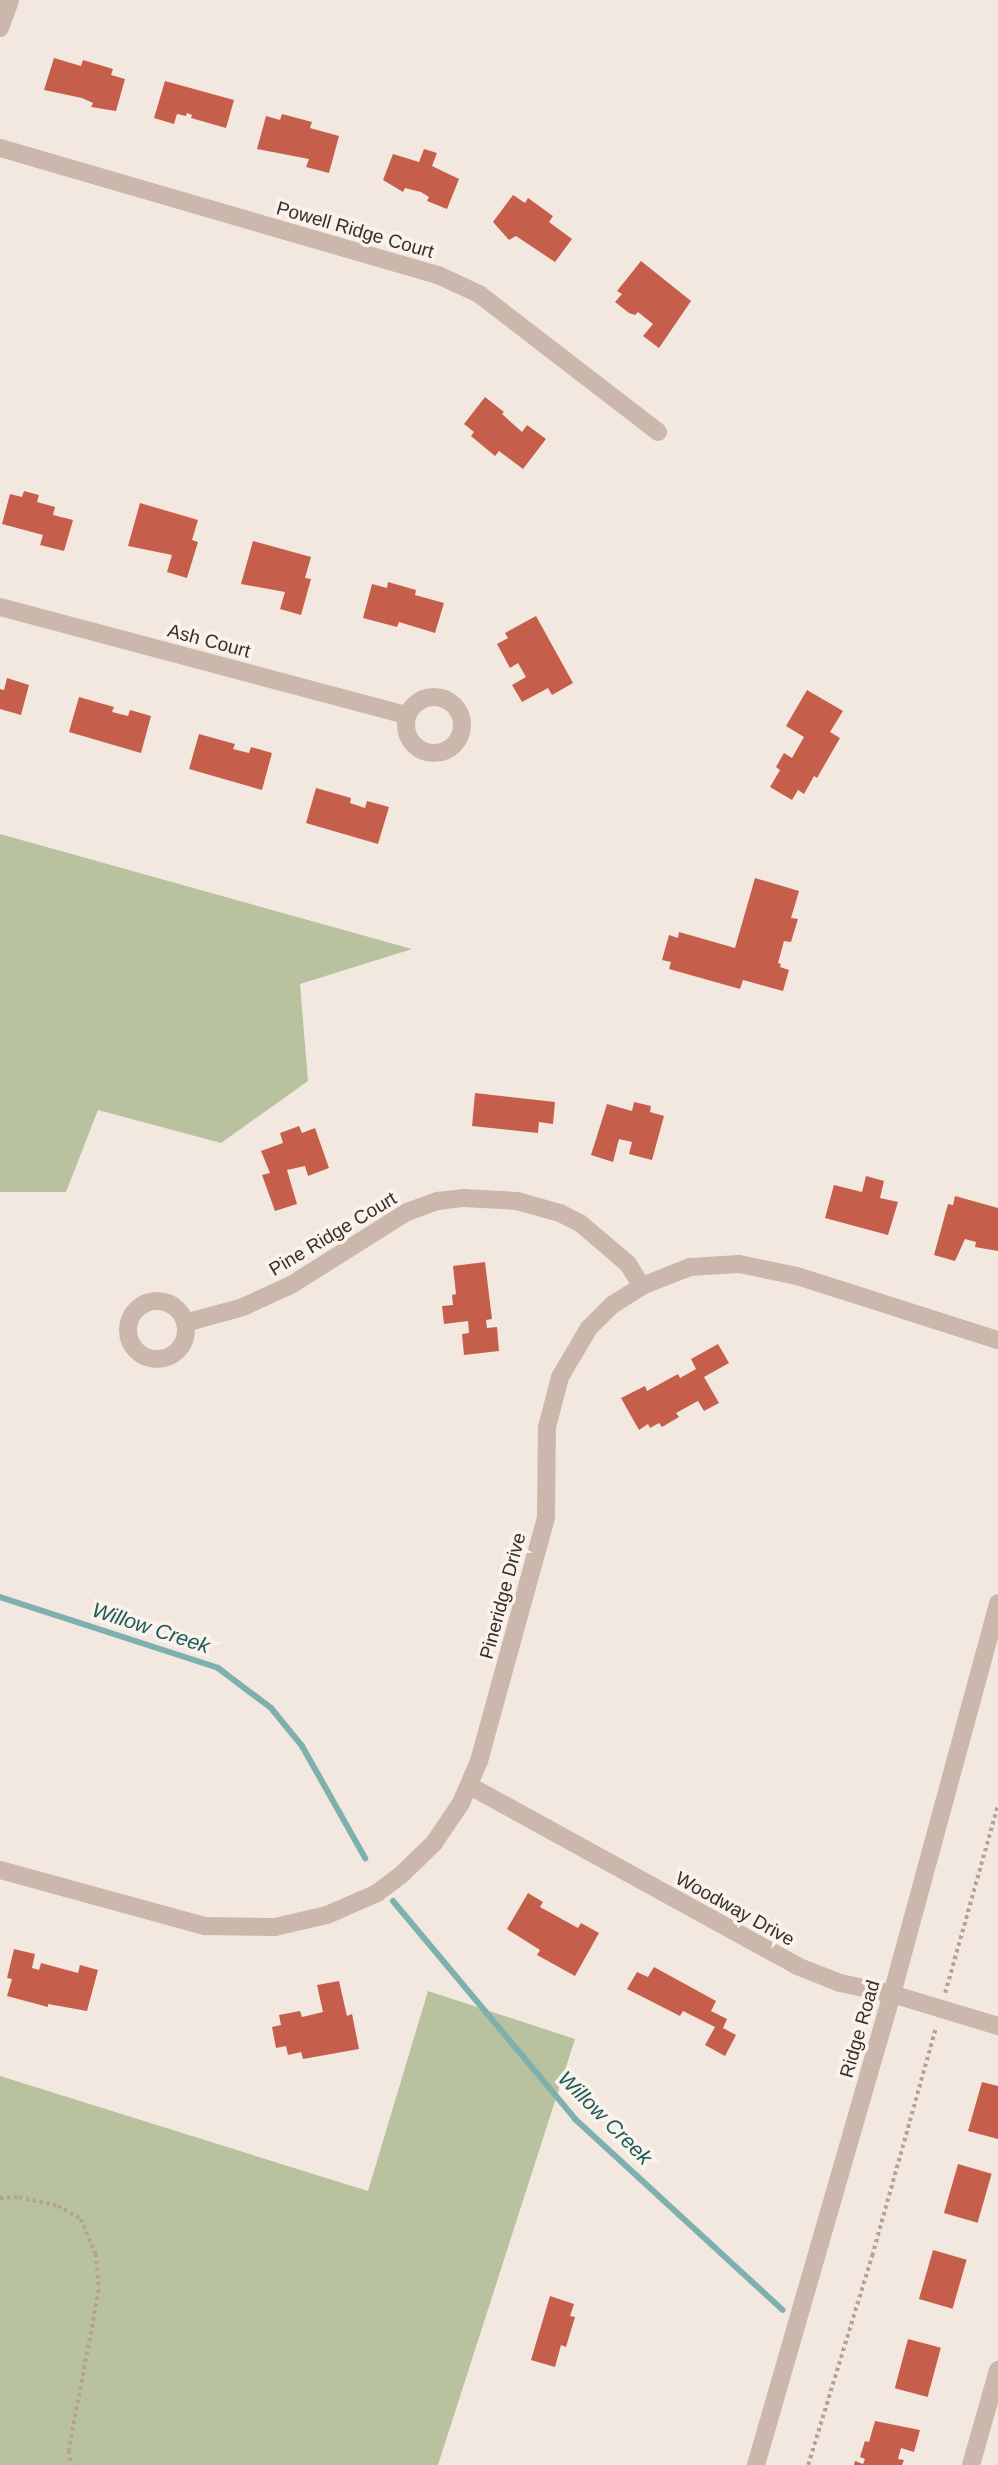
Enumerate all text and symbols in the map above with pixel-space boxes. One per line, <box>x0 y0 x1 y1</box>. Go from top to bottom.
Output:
street label: Powell Ridge Court <box>274 197 436 263</box>
street label: Ash Court <box>165 619 253 663</box>
street label: Pine Ridge Court <box>265 1187 401 1281</box>
street label: Pineridge Drive <box>475 1530 531 1662</box>
water label: Willow Creek <box>89 1597 213 1659</box>
street label: Woodway Drive <box>671 1867 799 1951</box>
street label: Ridge Road <box>835 1978 885 2080</box>
water label: Willow Creek <box>553 2066 657 2170</box>

